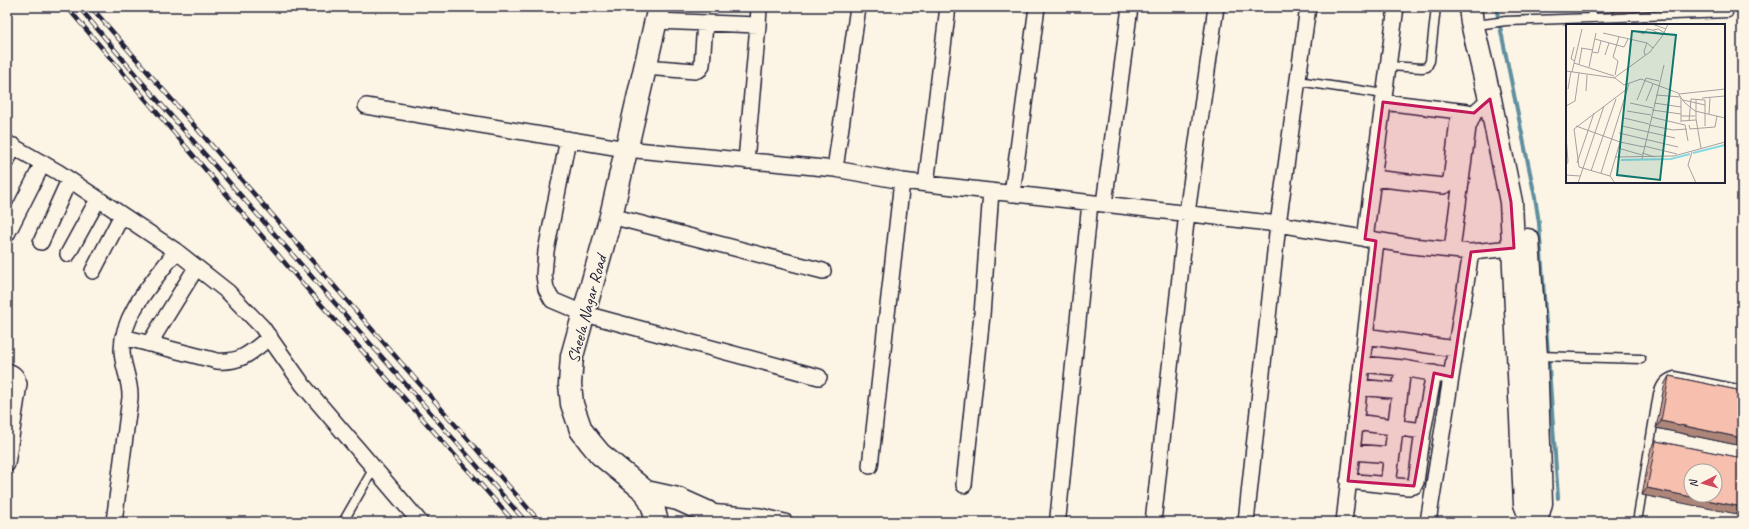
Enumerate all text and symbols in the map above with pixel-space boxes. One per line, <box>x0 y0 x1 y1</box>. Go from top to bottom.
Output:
inset map <box>1566 24 1725 183</box>
street label: Sheela Nagar Road <box>563 250 612 365</box>
north arrow <box>1683 463 1723 503</box>
text: N <box>1686 478 1700 488</box>

